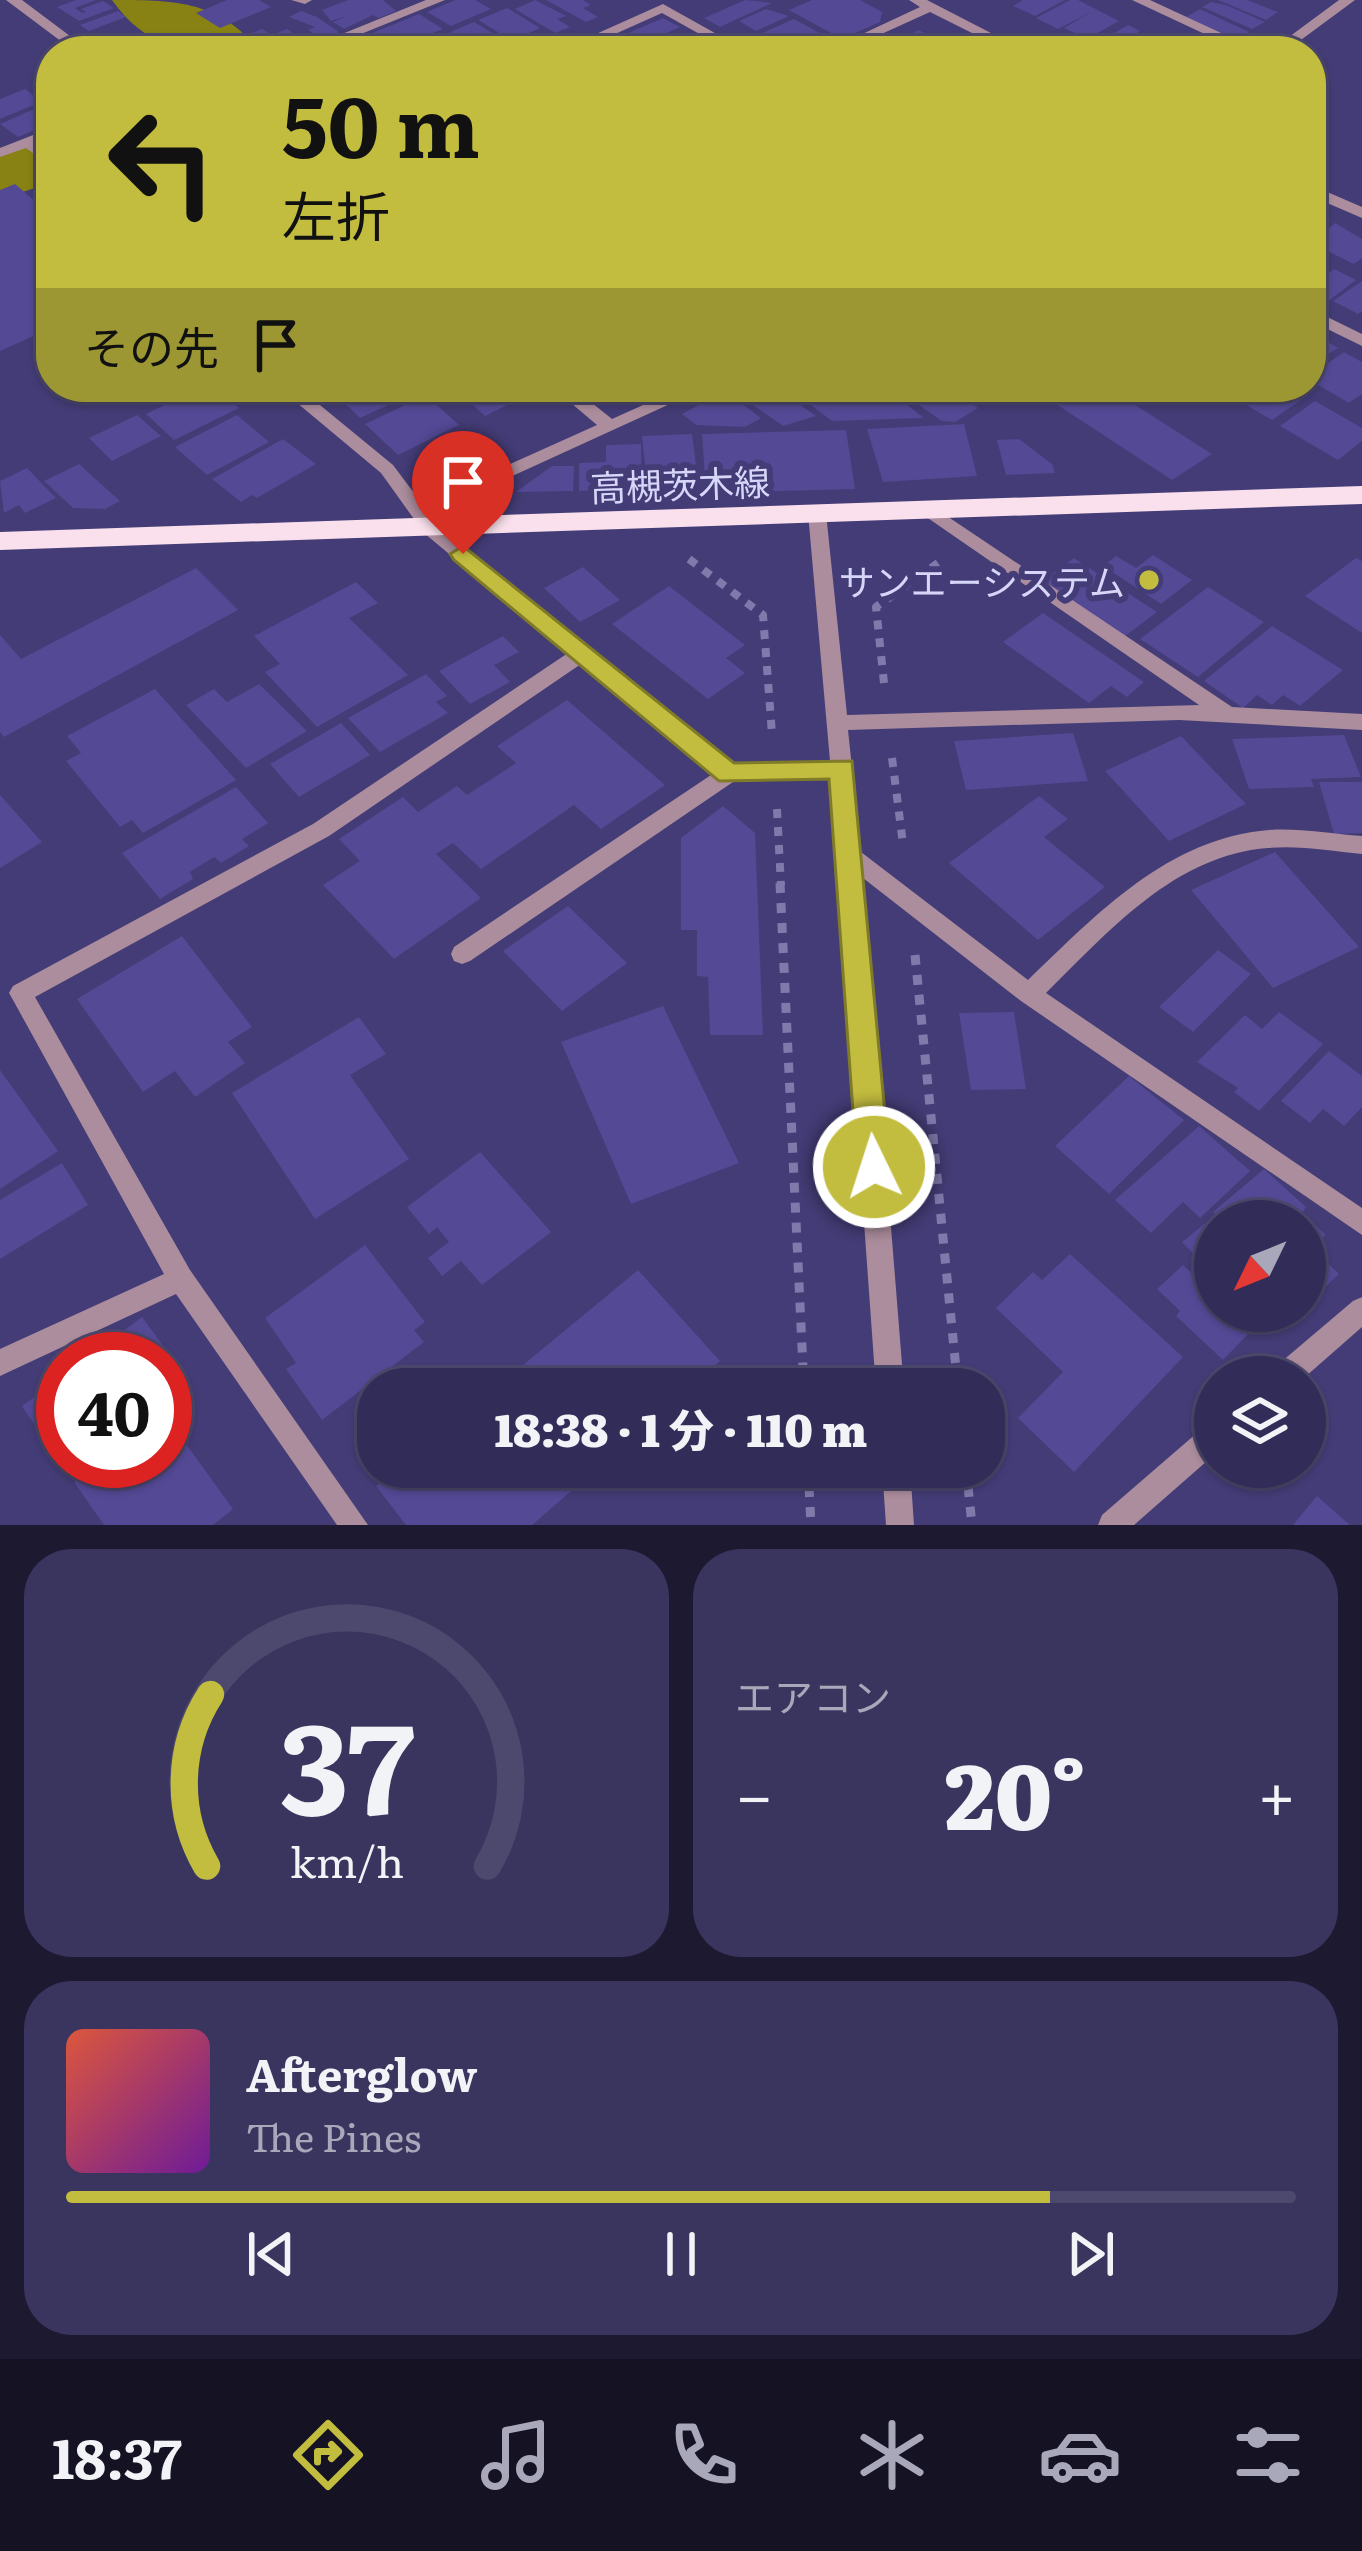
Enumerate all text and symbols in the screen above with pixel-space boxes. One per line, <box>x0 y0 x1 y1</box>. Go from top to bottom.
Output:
text: 50 m <box>282 59 480 184</box>
icon: left <box>84 84 240 240</box>
text: 左折 <box>282 173 390 254</box>
text: その先 <box>84 312 219 379</box>
icon: arrive <box>243 312 309 378</box>
pin <box>412 431 514 554</box>
icon: arrive <box>430 449 496 515</box>
street label: 高槻茨木線 <box>589 453 771 513</box>
place label: サンエーシステム <box>839 554 1125 607</box>
marker: サンエーシステム <box>1136 567 1162 593</box>
position arrow <box>811 1104 937 1230</box>
north arrow <box>1194 1200 1326 1332</box>
map controls <box>1194 1200 1326 1488</box>
speed limit sign: 40 <box>36 1332 192 1488</box>
button: layers <box>1194 1356 1326 1488</box>
text: 18:38 · 1 分 · 110 m <box>495 1394 867 1461</box>
text: エアコン <box>735 1666 891 1724</box>
text: 37 <box>279 1668 414 1853</box>
text: 20° <box>945 1724 1086 1858</box>
text: − <box>735 1742 773 1840</box>
text: + <box>1258 1742 1296 1840</box>
text: km/h <box>289 1828 404 1891</box>
text: Afterglow <box>246 2039 477 2106</box>
text: The Pines <box>246 2106 421 2164</box>
icon: previous <box>238 2221 304 2287</box>
icon: pause <box>648 2221 714 2287</box>
icon: next <box>1058 2221 1124 2287</box>
icon: directions <box>286 2413 370 2497</box>
icon: music <box>474 2413 558 2497</box>
icon: phone <box>662 2413 746 2497</box>
icon: climate <box>850 2413 934 2497</box>
icon: car <box>1038 2413 1122 2497</box>
icon: filters <box>1226 2413 1310 2497</box>
text: 18:37 <box>52 2415 182 2496</box>

